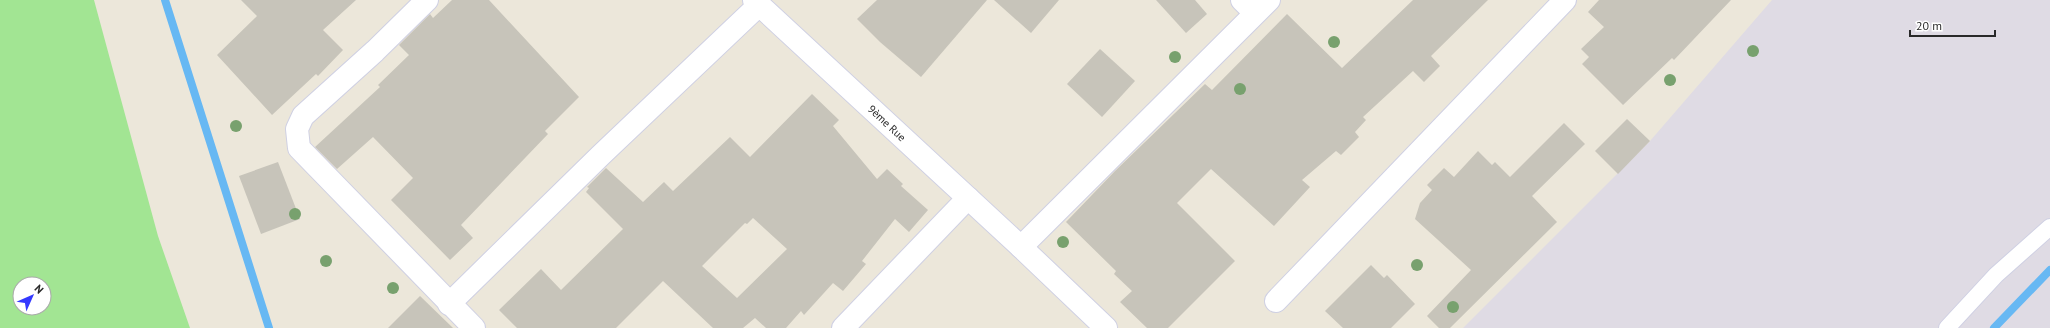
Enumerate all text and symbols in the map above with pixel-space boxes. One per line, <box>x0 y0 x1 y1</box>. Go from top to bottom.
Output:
scale bar <box>1910 12 1995 38</box>
text: 20 m <box>1916 18 1942 33</box>
street label: 9ème Rue <box>865 102 909 144</box>
north arrow <box>12 276 52 316</box>
text: N <box>32 281 47 296</box>

